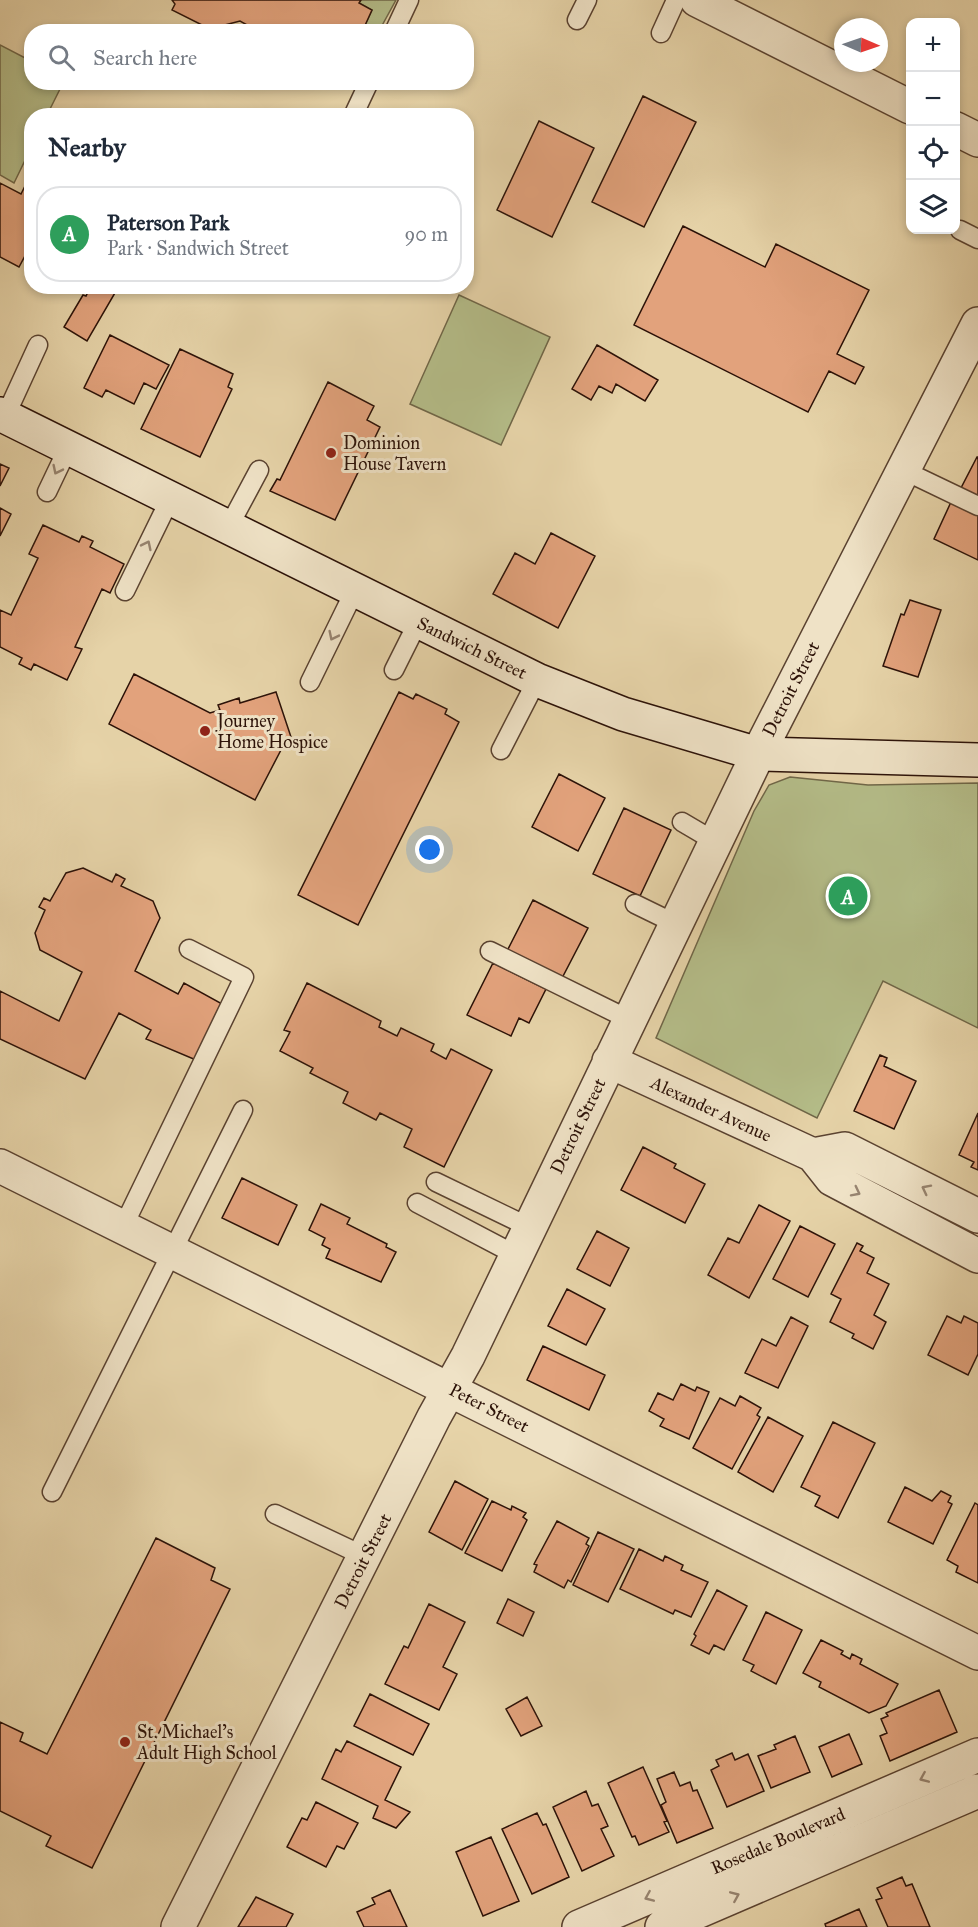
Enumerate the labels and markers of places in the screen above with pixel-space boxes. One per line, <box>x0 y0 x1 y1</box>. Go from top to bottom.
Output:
place label: Dominion House Tavern <box>343 432 446 475</box>
marker: Dominion House Tavern <box>324 446 338 460</box>
place label: Journey Home Hospice <box>215 710 328 753</box>
marker: Journey Home Hospice <box>198 724 212 738</box>
pin: A <box>828 874 868 918</box>
place label: St. Michael's Adult High School <box>136 1721 277 1765</box>
marker: St. Michael's Adult High School <box>118 1735 132 1749</box>

